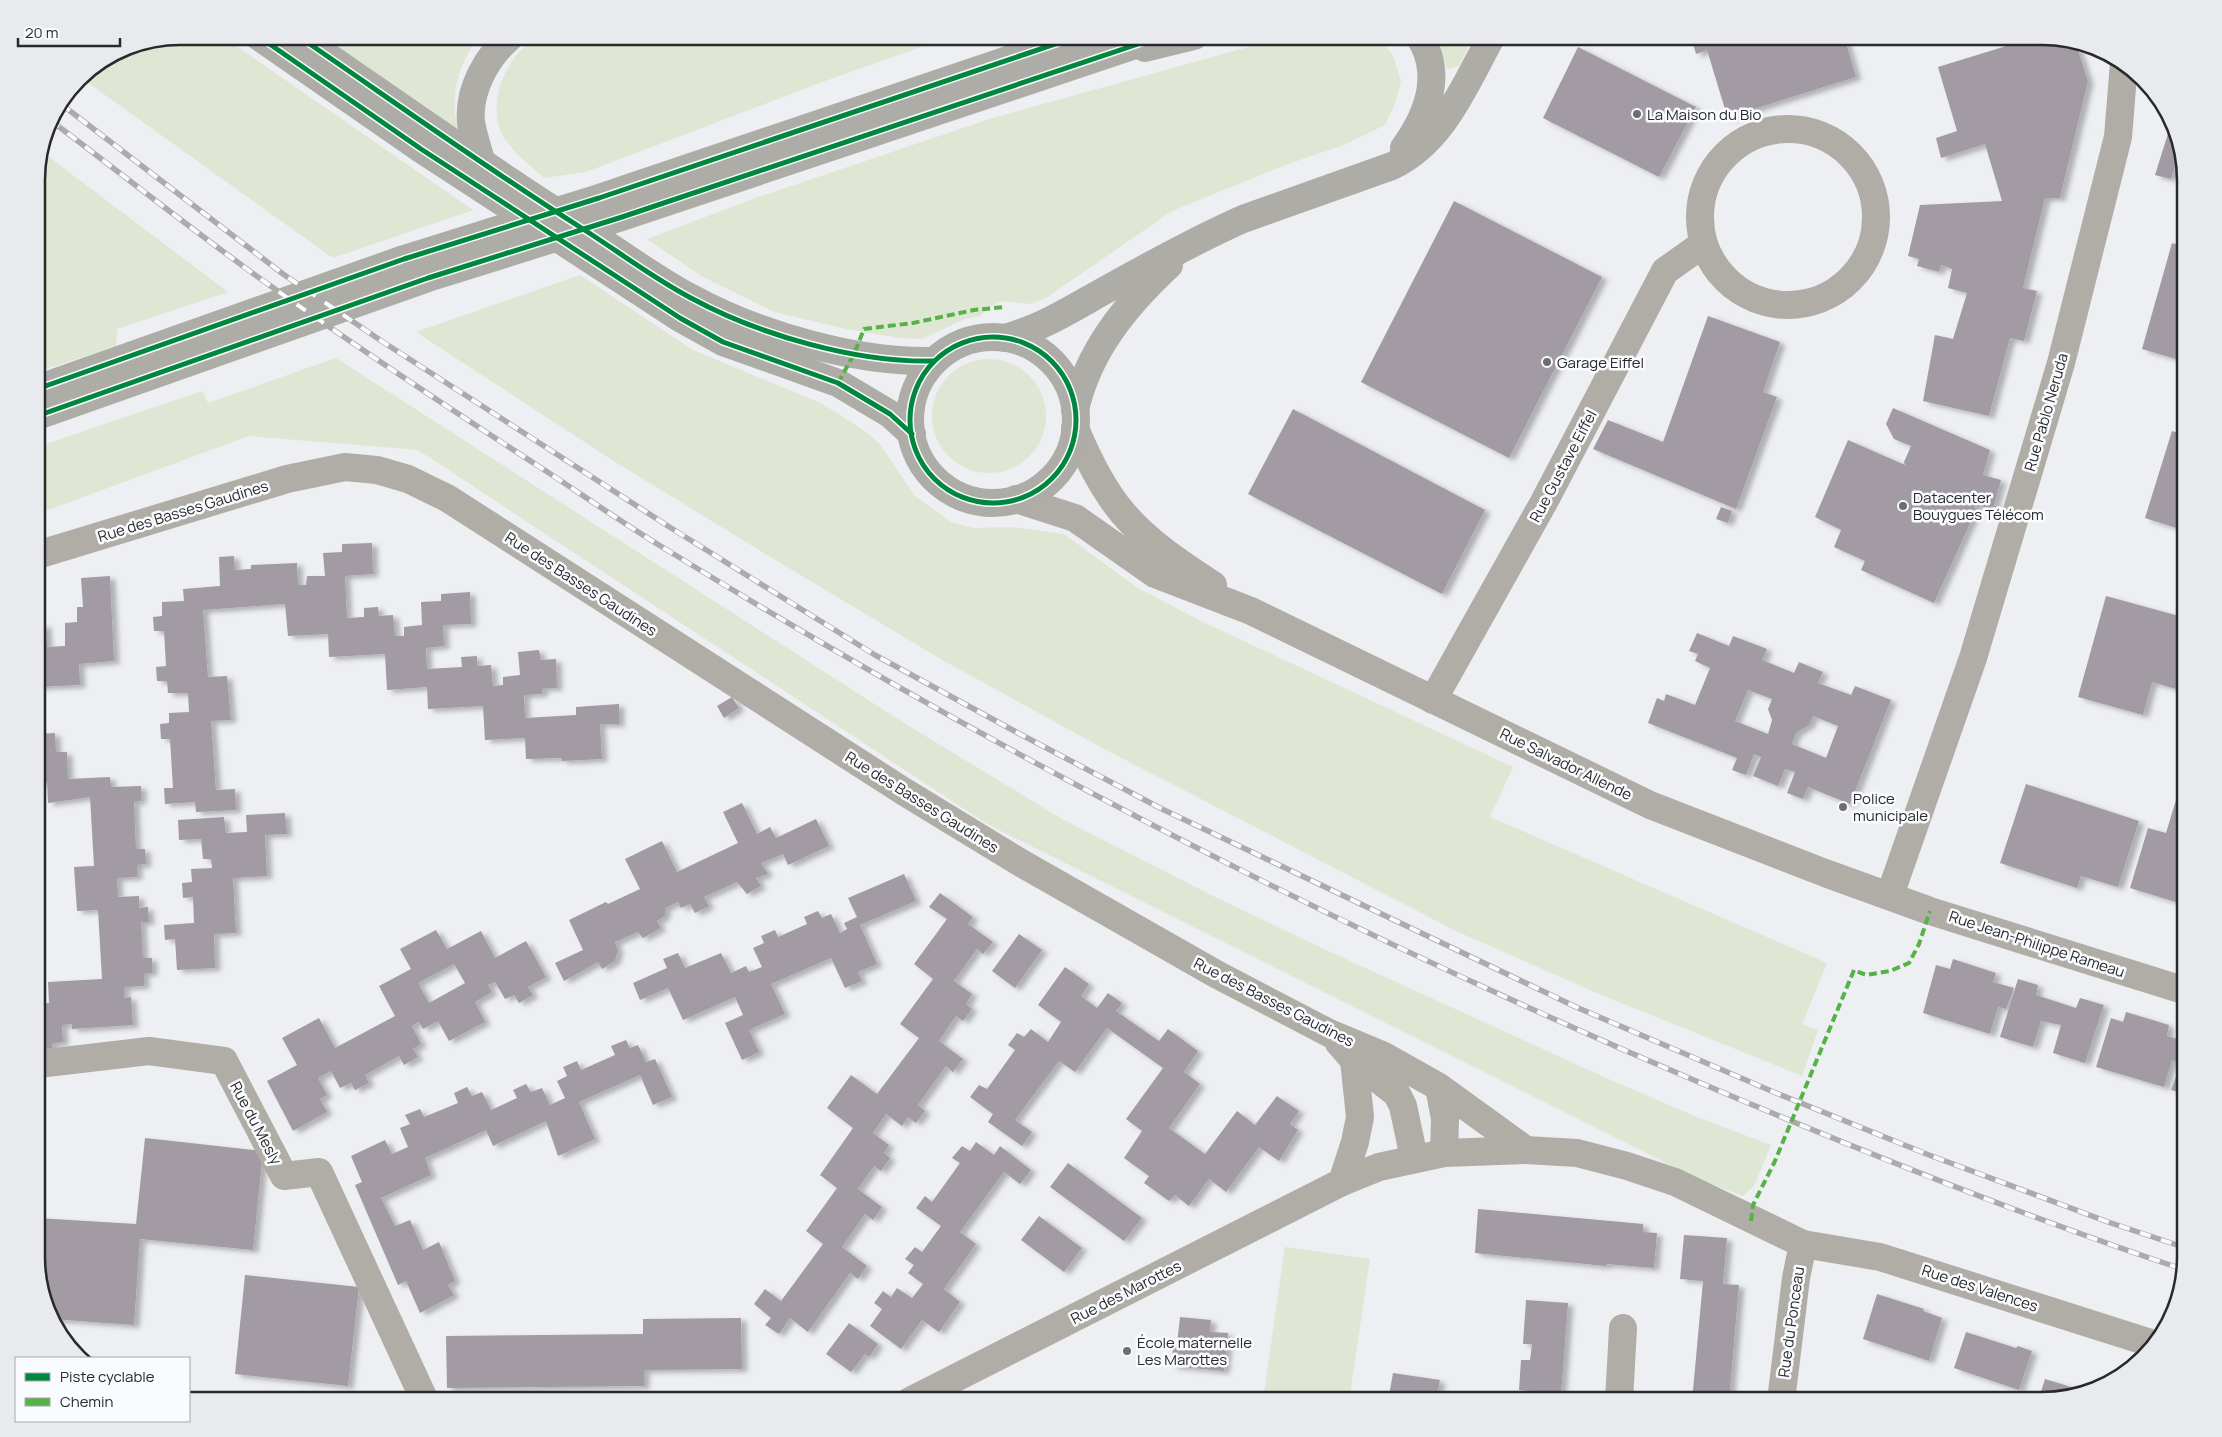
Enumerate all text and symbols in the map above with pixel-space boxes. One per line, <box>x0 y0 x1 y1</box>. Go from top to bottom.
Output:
scale bar <box>18 15 120 47</box>
text: 20 m <box>25 22 58 43</box>
place label: La Maison du Bio <box>1647 104 1762 125</box>
marker: La Maison du Bio <box>1631 108 1643 120</box>
street label: Rue Pablo Neruda <box>2019 350 2073 474</box>
place label: Garage Eiffel <box>1557 352 1644 373</box>
marker: Garage Eiffel <box>1541 356 1553 368</box>
street label: Rue Gustave Eiffel <box>1524 406 1602 526</box>
street label: Rue des Basses Gaudines <box>95 475 271 547</box>
place label: Datacenter Bouygues Télécom <box>1913 487 2044 525</box>
marker: Datacenter Bouygues Télécom <box>1897 500 1909 512</box>
street label: Rue des Basses Gaudines <box>501 527 661 641</box>
street label: Rue Salvador Allende <box>1496 723 1636 805</box>
street label: Rue des Basses Gaudines <box>841 746 1003 858</box>
place label: Police municipale <box>1853 788 1928 826</box>
marker: Police municipale <box>1837 801 1849 813</box>
street label: Rue Jean-Philippe Rameau <box>1946 906 2128 982</box>
street label: Rue des Basses Gaudines <box>1190 952 1358 1052</box>
street label: Rue du Mesly <box>225 1078 287 1168</box>
street label: Rue des Marottes <box>1067 1255 1185 1329</box>
street label: Rue des Valences <box>1919 1259 2041 1317</box>
street label: Rue du Ponceau <box>1773 1265 1809 1379</box>
place label: École maternelle Les Marottes <box>1137 1332 1252 1370</box>
marker: École maternelle Les Marottes <box>1121 1345 1133 1357</box>
legend <box>15 1357 190 1422</box>
text: Piste cyclable <box>60 1366 155 1387</box>
text: Chemin <box>60 1391 113 1412</box>

